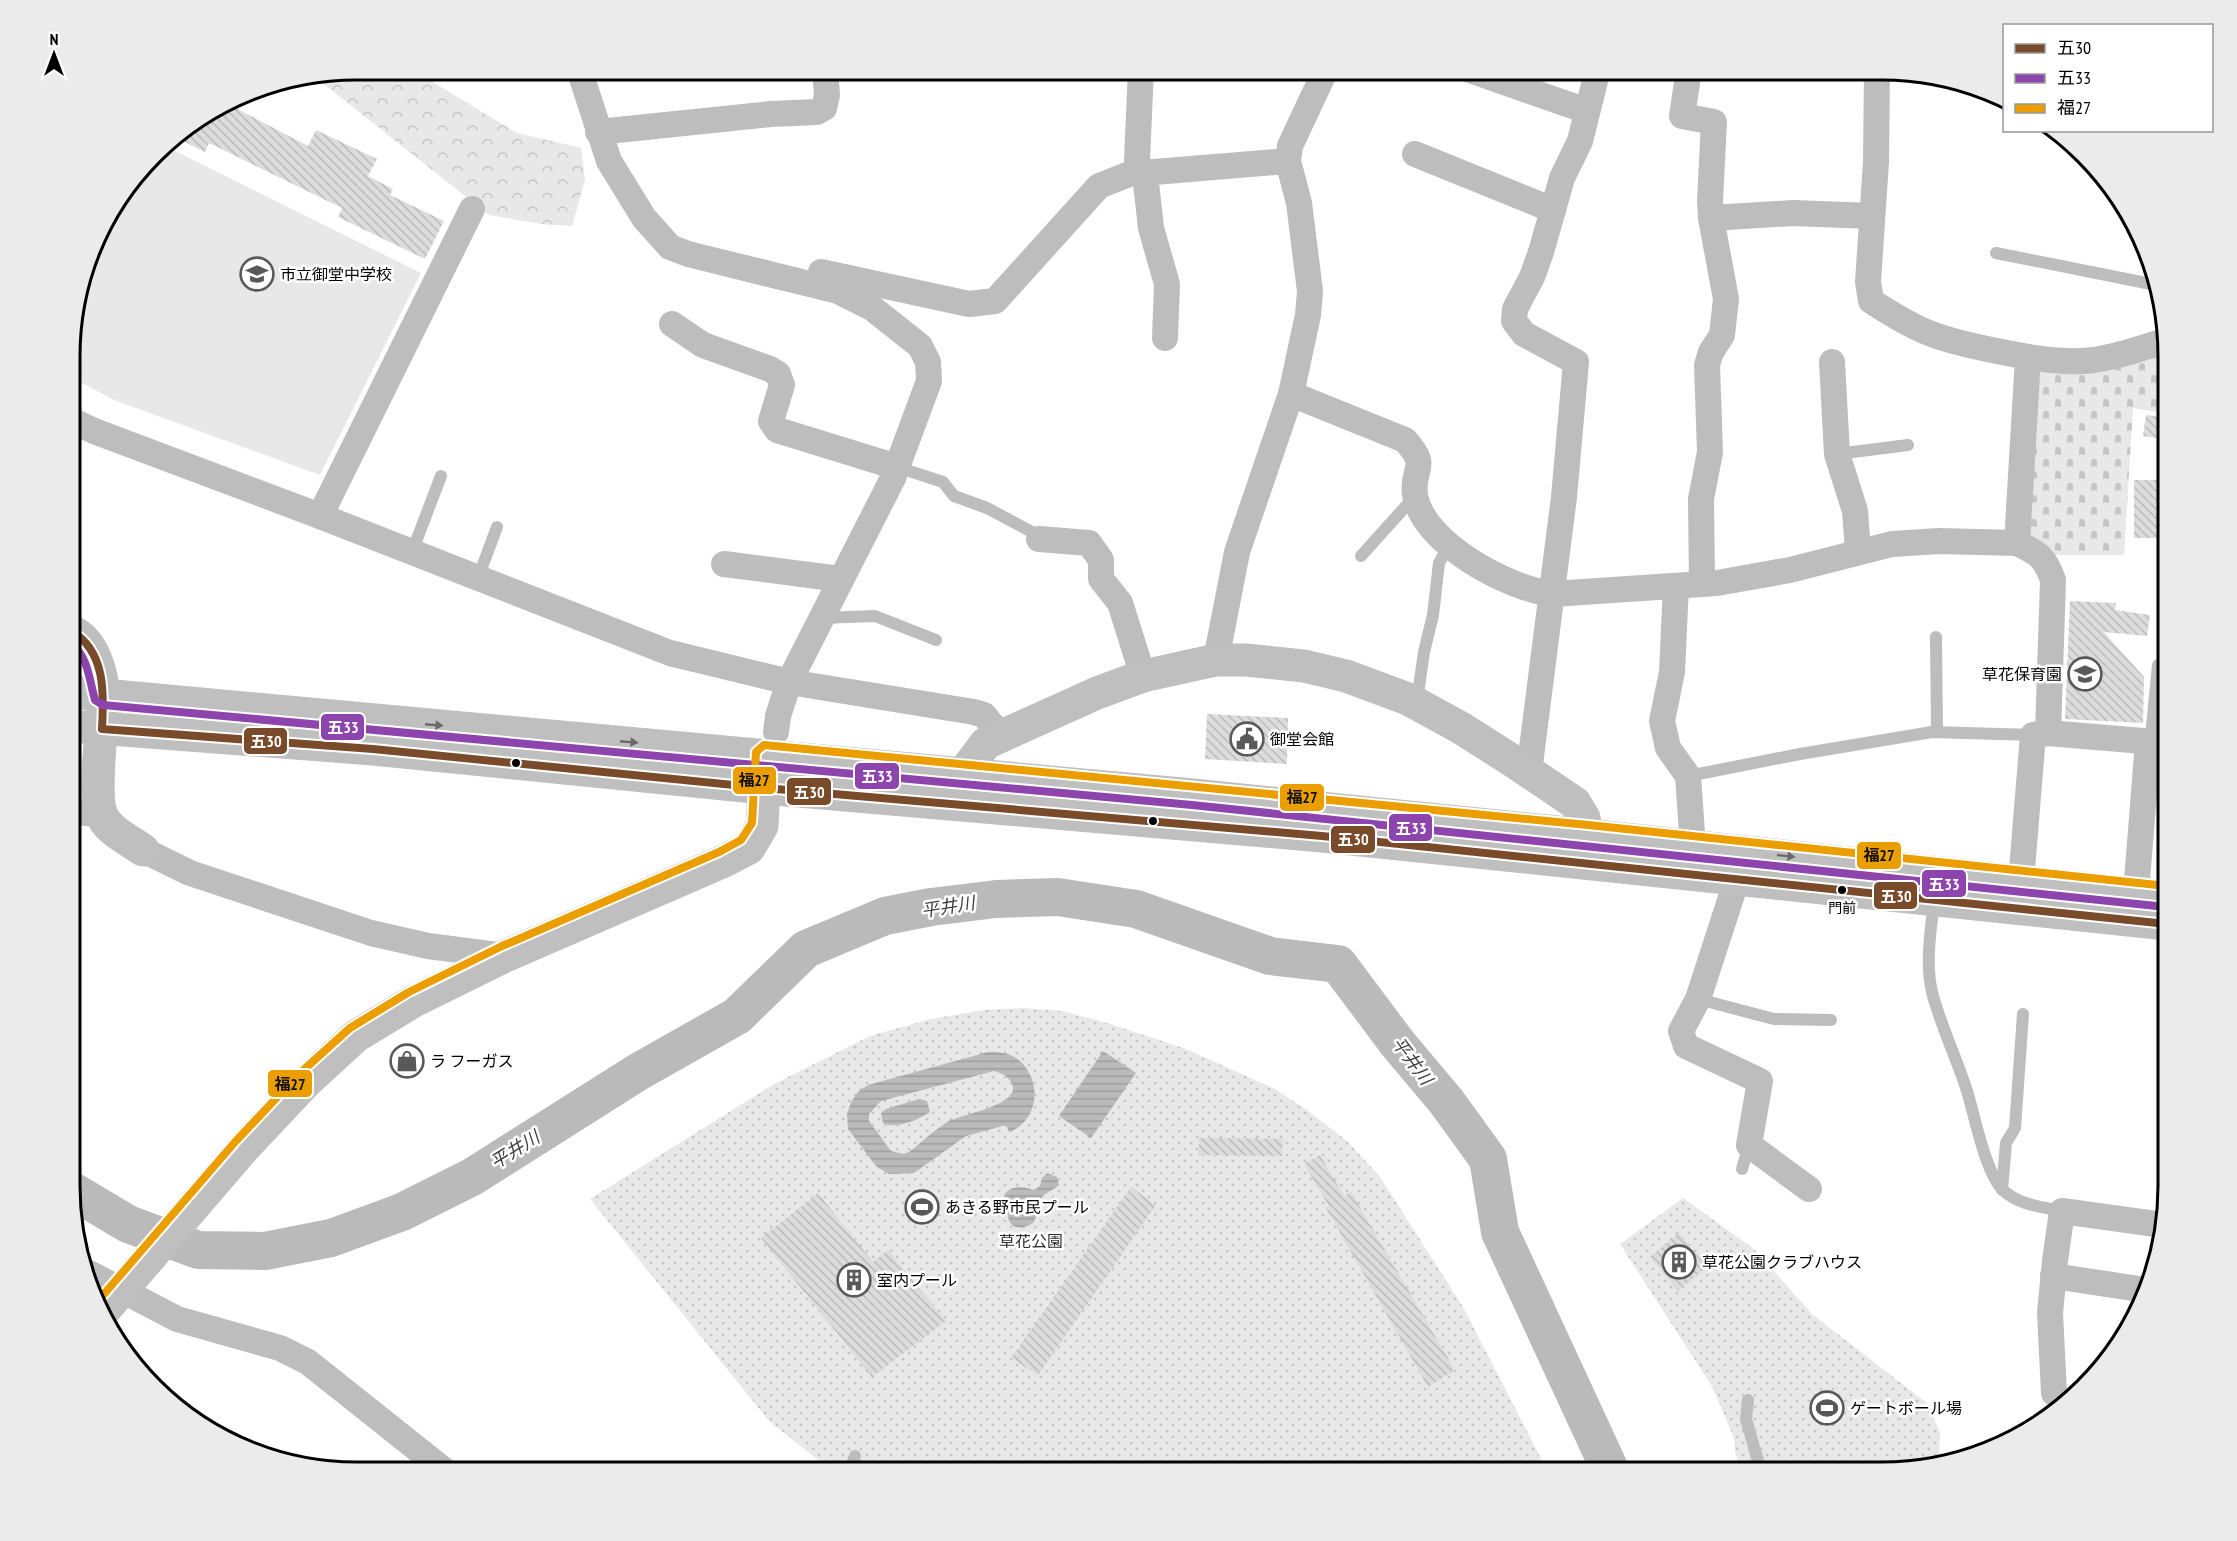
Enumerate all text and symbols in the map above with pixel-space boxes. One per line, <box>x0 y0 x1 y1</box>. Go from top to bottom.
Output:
north arrow <box>24 24 84 84</box>
legend <box>2003 24 2213 132</box>
text: N <box>50 29 58 49</box>
text: 五30 <box>2057 36 2091 59</box>
text: 五33 <box>2057 66 2091 89</box>
text: 福27 <box>2057 96 2091 119</box>
school or university icon: 市立御堂中学校 <box>239 256 275 292</box>
place label: 市立御堂中学校 <box>280 264 392 284</box>
school or university icon: 草花保育園 <box>2067 656 2103 692</box>
place label: 草花保育園 <box>1982 664 2062 684</box>
line badge: 五33 <box>320 713 365 741</box>
text: 五33 <box>327 717 359 737</box>
one-way arrow <box>425 720 444 730</box>
public building icon: 御堂会館 <box>1229 721 1265 757</box>
line badge: 五30 <box>243 727 288 755</box>
place label: 御堂会館 <box>1270 729 1334 749</box>
text: 五30 <box>250 731 282 751</box>
one-way arrow <box>619 737 638 747</box>
unlabelled marker <box>510 757 522 769</box>
line badge: 五33 <box>854 762 900 790</box>
line badge: 福27 <box>732 766 777 795</box>
text: 五33 <box>861 766 893 786</box>
text: 福27 <box>738 770 770 790</box>
line badge: 五30 <box>786 777 832 806</box>
text: 五30 <box>793 782 825 802</box>
line badge: 福27 <box>1279 783 1325 812</box>
text: 福27 <box>1286 787 1318 807</box>
line badge: 五33 <box>1388 813 1433 842</box>
unlabelled marker <box>1147 815 1159 827</box>
text: 五33 <box>1395 818 1427 838</box>
line badge: 五30 <box>1330 825 1376 854</box>
text: 五30 <box>1337 829 1369 849</box>
line badge: 福27 <box>1856 841 1902 870</box>
text: 福27 <box>1863 845 1895 865</box>
one-way arrow <box>1776 852 1795 861</box>
line badge: 五33 <box>1921 869 1967 898</box>
text: 五33 <box>1928 874 1960 894</box>
line badge: 五30 <box>1873 881 1918 910</box>
marker: 門前 <box>1836 884 1848 896</box>
text: 五30 <box>1880 886 1912 906</box>
water label: 平井川 <box>919 891 978 922</box>
place label: 門前 <box>1828 899 1856 917</box>
water label: 平井川 <box>1387 1032 1439 1091</box>
shop icon: ラ フーガス <box>389 1043 425 1079</box>
place label: ラ フーガス <box>430 1051 513 1071</box>
line badge: 福27 <box>267 1069 313 1098</box>
text: 福27 <box>274 1074 306 1094</box>
water label: 平井川 <box>486 1124 545 1174</box>
sports icon: あきる野市民プール <box>904 1189 940 1225</box>
place label: あきる野市民プール <box>945 1197 1089 1217</box>
park label: 草花公園 <box>999 1231 1063 1251</box>
building icon: 草花公園クラブハウス <box>1661 1244 1697 1280</box>
place label: 草花公園クラブハウス <box>1702 1252 1862 1272</box>
building icon: 室内プール <box>836 1262 872 1298</box>
place label: 室内プール <box>877 1270 957 1290</box>
sports icon: ゲートボール場 <box>1809 1390 1845 1426</box>
place label: ゲートボール場 <box>1850 1398 1962 1418</box>

